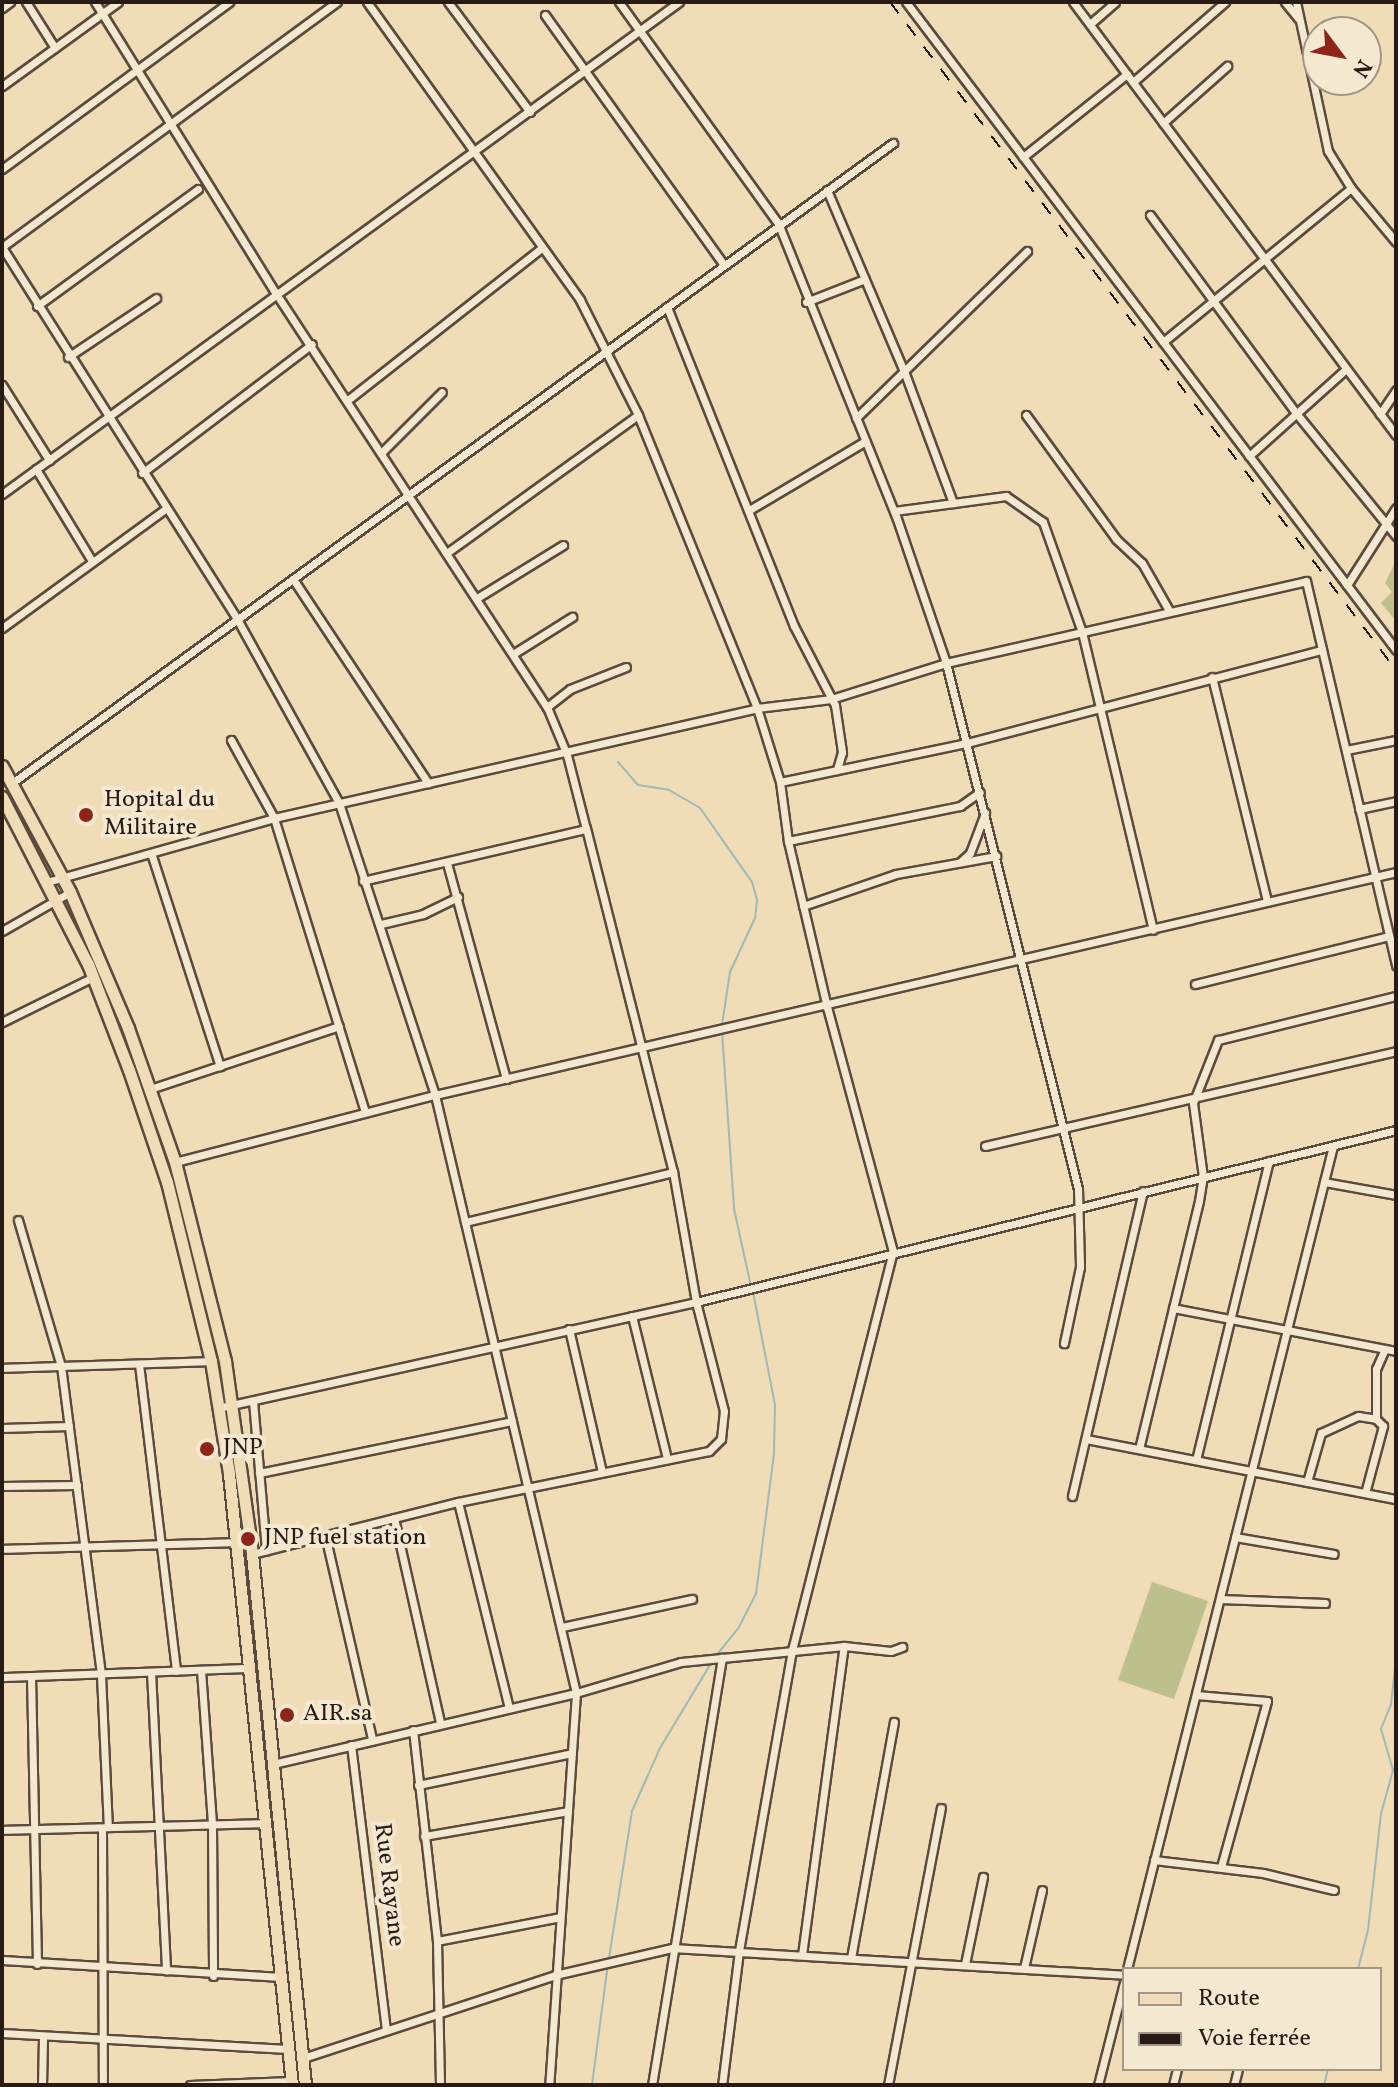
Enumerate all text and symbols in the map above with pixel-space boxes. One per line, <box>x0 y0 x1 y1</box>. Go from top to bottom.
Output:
north arrow <box>1302 16 1382 96</box>
text: N <box>1344 53 1378 83</box>
place label: Hopital du Militaire <box>104 787 215 843</box>
marker: Hopital du Militaire <box>75 804 97 826</box>
place label: JNP <box>223 1435 263 1463</box>
marker: JNP <box>198 1440 216 1458</box>
place label: JNP fuel station <box>264 1525 427 1553</box>
marker: JNP fuel station <box>239 1530 257 1548</box>
place label: AIR.sa <box>303 1701 373 1729</box>
marker: AIR.sa <box>278 1706 296 1724</box>
street label: Rue Rayane <box>366 1822 410 1948</box>
legend <box>1122 1967 1382 2071</box>
text: Route <box>1198 1982 1260 2016</box>
text: Voie ferrée <box>1198 2022 1311 2056</box>

